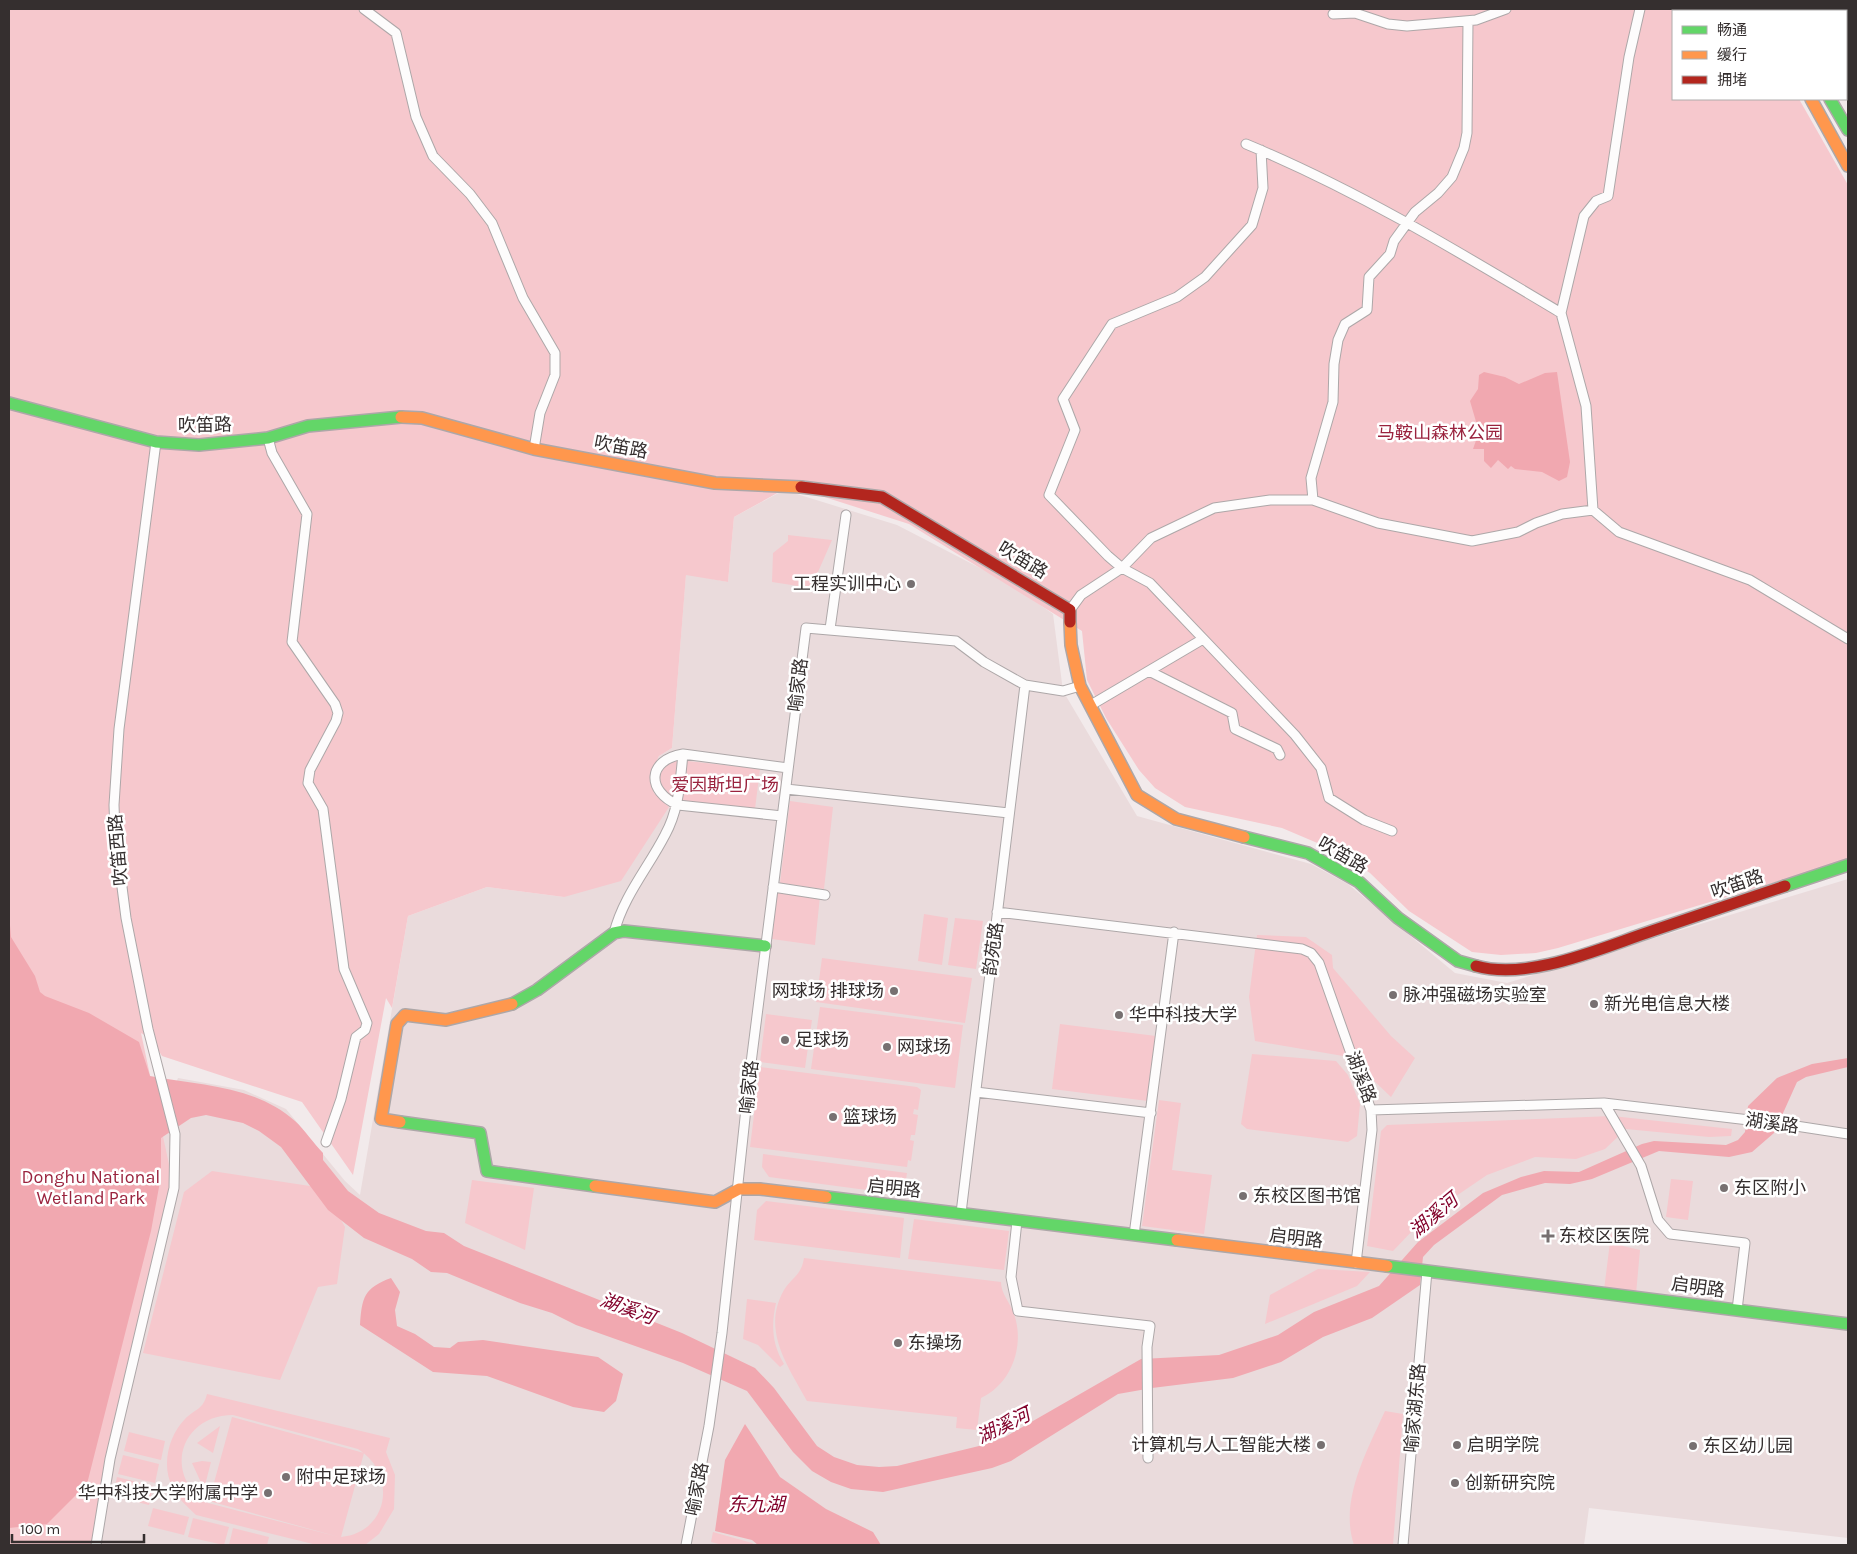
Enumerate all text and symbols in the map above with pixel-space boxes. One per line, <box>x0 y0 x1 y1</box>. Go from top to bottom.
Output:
legend <box>1672 10 1847 100</box>
text: 畅通 <box>1717 21 1747 39</box>
text: 缓行 <box>1717 46 1747 64</box>
text: 拥堵 <box>1717 71 1747 89</box>
street label: 吹笛路 <box>178 414 232 436</box>
park label: 马鞍山森林公园 <box>1377 422 1503 444</box>
street label: 吹笛路 <box>592 431 650 463</box>
street label: 吹笛路 <box>994 537 1052 583</box>
place label: 工程实训中心 <box>793 573 901 595</box>
marker: 工程实训中心 <box>905 578 917 590</box>
street label: 喻家路 <box>784 657 812 713</box>
park label: 爱因斯坦广场 <box>671 774 779 796</box>
street label: 吹笛西路 <box>104 813 132 887</box>
street label: 吹笛路 <box>1314 832 1372 878</box>
street label: 吹笛路 <box>1708 865 1766 903</box>
street label: 韵苑路 <box>978 921 1008 977</box>
place label: 网球场 排球场 <box>772 980 884 1002</box>
place label: 脉冲强磁场实验室 <box>1403 984 1547 1006</box>
marker: 网球场 排球场 <box>888 985 900 997</box>
marker: 脉冲强磁场实验室 <box>1387 989 1399 1001</box>
place label: 新光电信息大楼 <box>1604 993 1730 1015</box>
marker: 新光电信息大楼 <box>1588 998 1600 1010</box>
place label: 华中科技大学 <box>1129 1004 1237 1026</box>
marker: 华中科技大学 <box>1113 1009 1125 1021</box>
place label: 足球场 <box>795 1029 849 1051</box>
marker: 足球场 <box>779 1034 791 1046</box>
place label: 网球场 <box>897 1036 951 1058</box>
marker: 网球场 <box>881 1041 893 1053</box>
street label: 湖溪路 <box>1341 1048 1381 1106</box>
street label: 喻家路 <box>735 1059 763 1115</box>
place label: 篮球场 <box>843 1106 897 1128</box>
street label: 湖溪路 <box>1744 1108 1800 1138</box>
marker: 篮球场 <box>827 1111 839 1123</box>
park label: Donghu National Wetland Park <box>22 1166 160 1209</box>
street label: 启明路 <box>866 1174 922 1202</box>
place label: 东区附小 <box>1734 1177 1806 1199</box>
marker: 东区附小 <box>1718 1182 1730 1194</box>
place label: 东校区图书馆 <box>1253 1185 1361 1207</box>
water label: 湖溪河 <box>1405 1186 1466 1243</box>
marker: 东校区图书馆 <box>1237 1190 1249 1202</box>
street label: 启明路 <box>1268 1224 1324 1252</box>
place label: 东校区医院 <box>1559 1225 1649 1247</box>
marker: 东校区医院 <box>1541 1229 1555 1243</box>
street label: 启明路 <box>1670 1272 1726 1302</box>
water label: 湖溪河 <box>597 1289 662 1330</box>
place label: 东操场 <box>908 1332 962 1354</box>
marker: 东操场 <box>892 1337 904 1349</box>
street label: 喻家湖东路 <box>1400 1362 1430 1454</box>
water label: 湖溪河 <box>973 1402 1037 1448</box>
place label: 计算机与人工智能大楼 <box>1131 1434 1311 1456</box>
place label: 启明学院 <box>1467 1434 1539 1456</box>
place label: 东区幼儿园 <box>1703 1435 1793 1457</box>
marker: 计算机与人工智能大楼 <box>1315 1439 1327 1451</box>
marker: 启明学院 <box>1451 1439 1463 1451</box>
marker: 东区幼儿园 <box>1687 1440 1699 1452</box>
street label: 喻家路 <box>681 1460 713 1518</box>
place label: 附中足球场 <box>296 1466 386 1488</box>
marker: 附中足球场 <box>280 1471 292 1483</box>
place label: 创新研究院 <box>1465 1472 1555 1494</box>
marker: 创新研究院 <box>1449 1477 1461 1489</box>
place label: 华中科技大学附属中学 <box>78 1482 258 1504</box>
marker: 华中科技大学附属中学 <box>262 1487 274 1499</box>
water label: 东九湖 <box>727 1494 787 1516</box>
scale bar <box>12 1512 145 1544</box>
text: 100 m <box>20 1520 60 1538</box>

